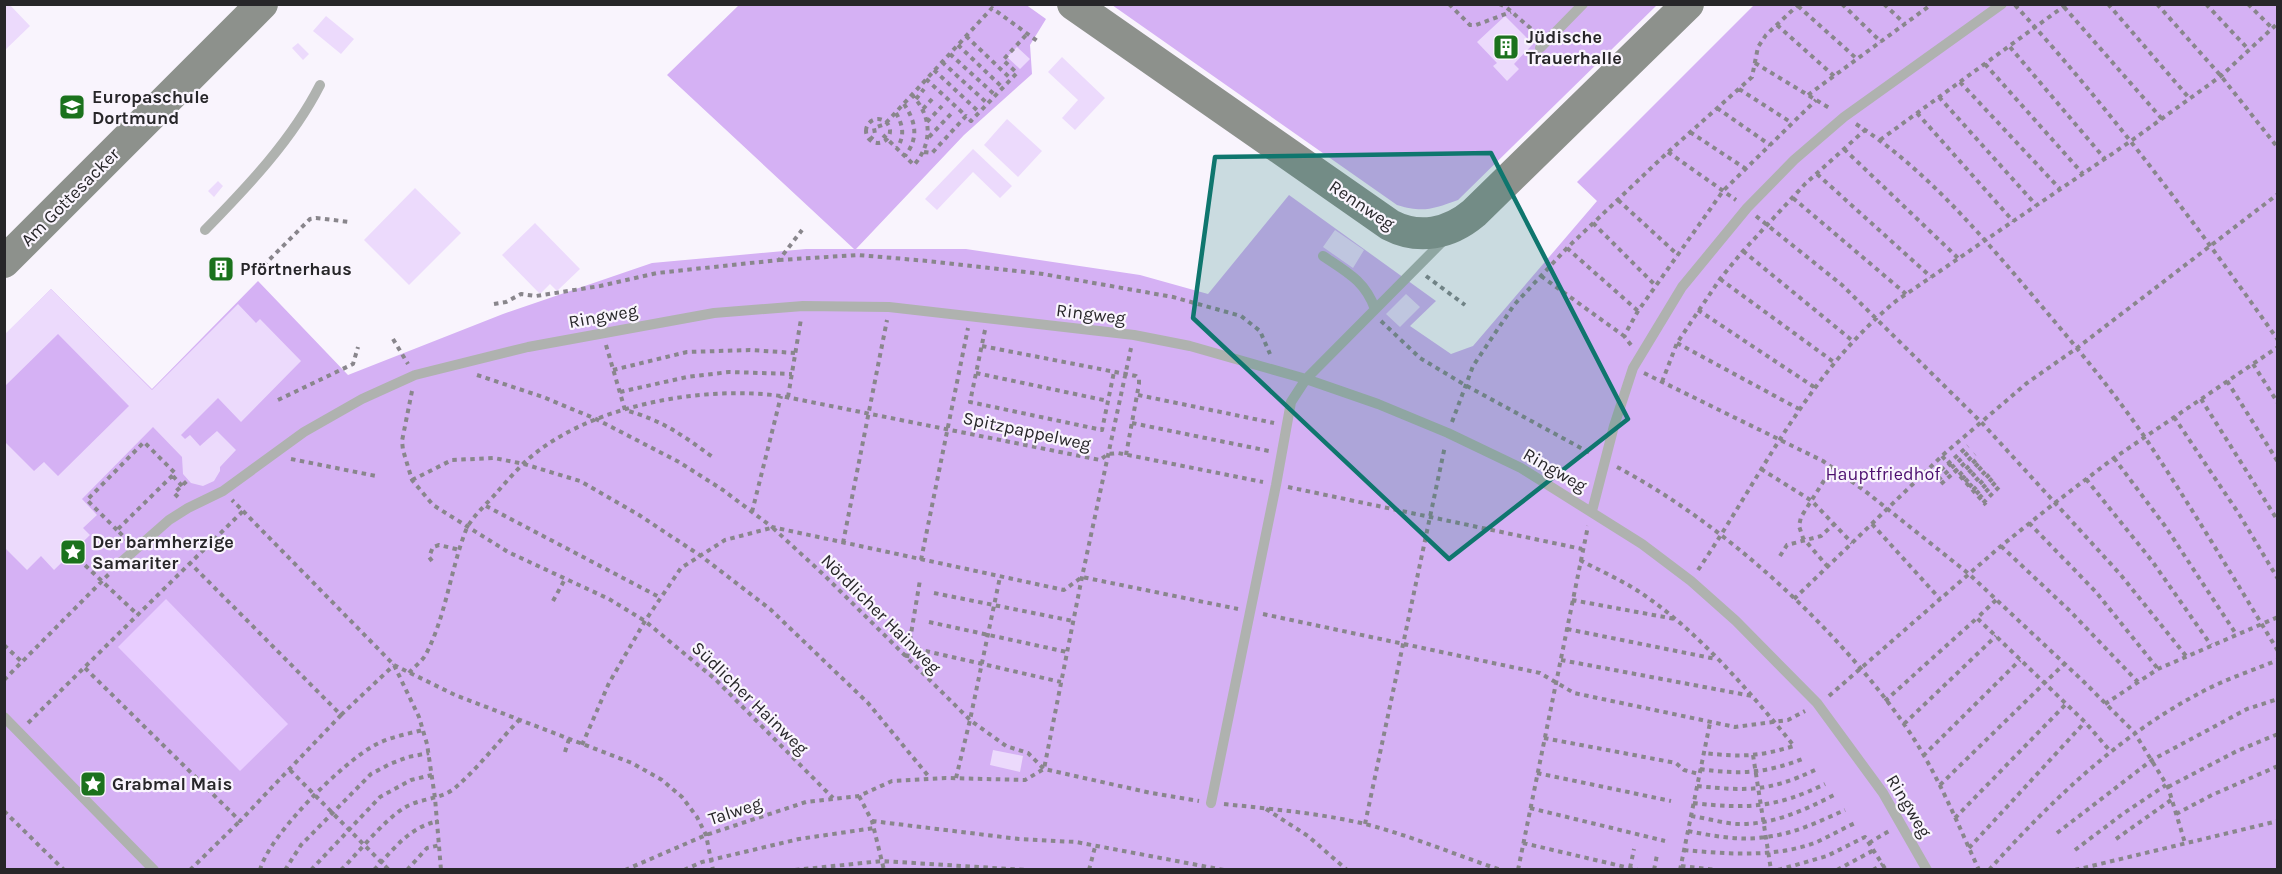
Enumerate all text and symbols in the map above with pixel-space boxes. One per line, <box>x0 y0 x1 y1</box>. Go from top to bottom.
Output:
place label: Jüdische Trauerhalle <box>1526 26 1622 69</box>
building icon: Jüdische Trauerhalle <box>1491 32 1521 62</box>
place label: Europaschule Dortmund <box>92 86 209 129</box>
school or university icon: Europaschule Dortmund <box>57 92 87 122</box>
street label: Am Gottesacker <box>16 143 124 251</box>
street label: Rennweg <box>1325 175 1399 235</box>
building icon: Pförtnerhaus <box>206 254 236 284</box>
place label: Pförtnerhaus <box>240 258 352 280</box>
street label: Ringweg <box>567 299 639 333</box>
street label: Ringweg <box>1055 299 1127 329</box>
street label: Spitzpappelweg <box>961 407 1093 455</box>
street label: Ringweg <box>1519 443 1591 497</box>
park label: Hauptfriedhof <box>1826 463 1941 485</box>
place label: Der barmherzige Samariter <box>92 531 234 574</box>
place icon: Der barmherzige Samariter <box>58 537 88 567</box>
street label: Nördlicher Hainweg <box>816 549 946 679</box>
street label: Südlicher Hainweg <box>687 637 813 759</box>
place icon: Grabmal Mais <box>78 769 108 799</box>
street label: Ringweg <box>1882 770 1936 842</box>
place label: Grabmal Mais <box>112 773 232 795</box>
street label: Talweg <box>706 792 764 830</box>

